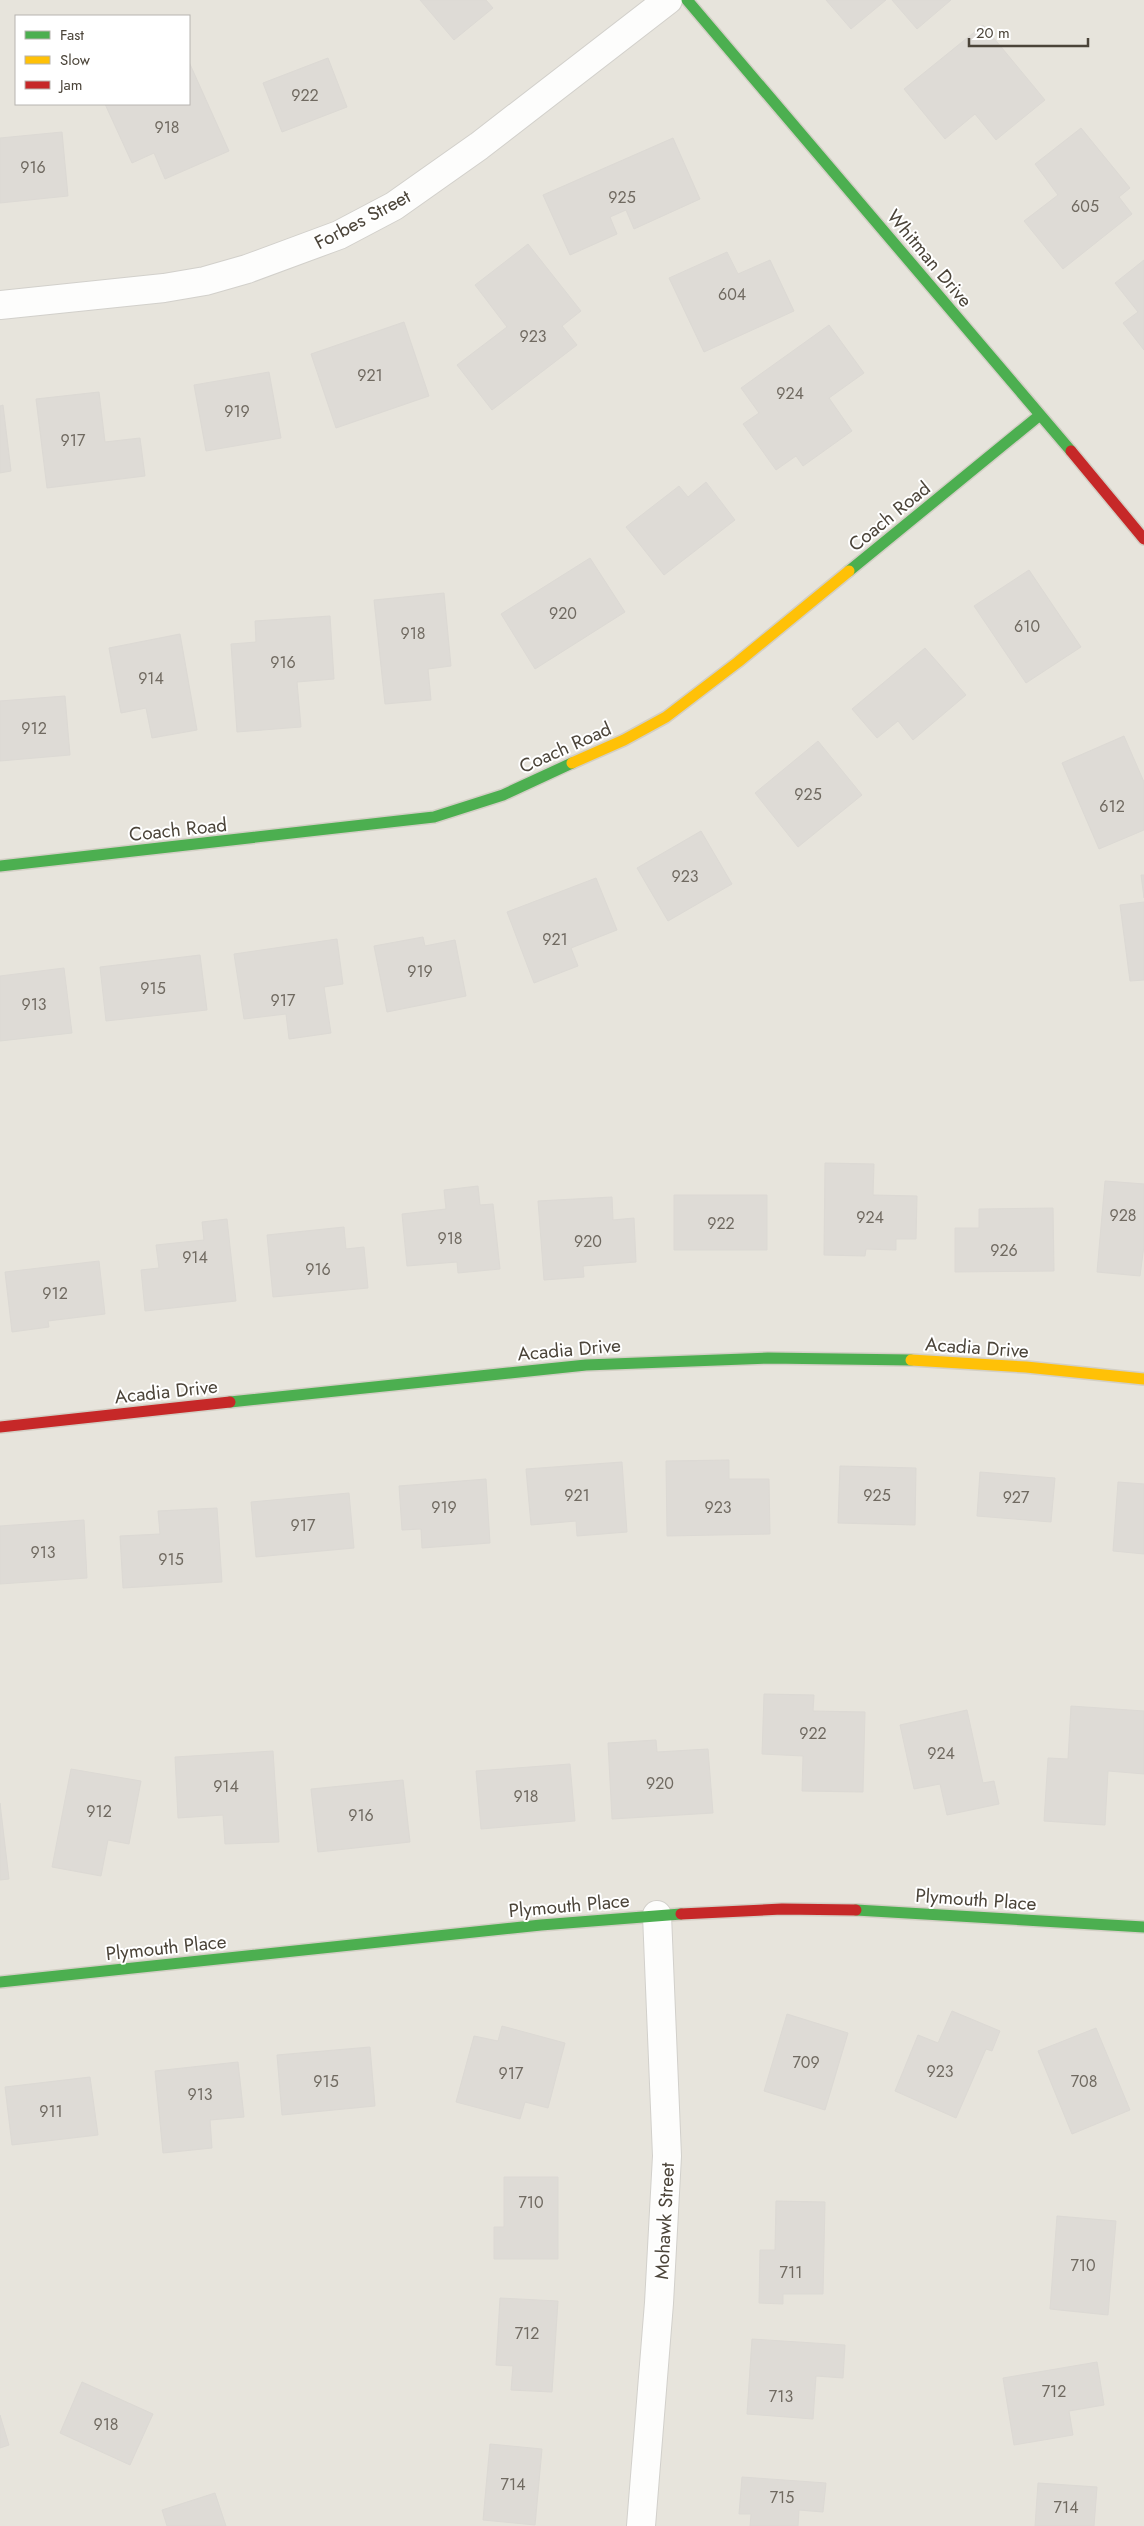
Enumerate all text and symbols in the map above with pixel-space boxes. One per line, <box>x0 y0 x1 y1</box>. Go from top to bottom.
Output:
legend <box>15 15 190 105</box>
scale bar <box>969 15 1088 47</box>
text: 20 m <box>976 22 1010 44</box>
text: Fast <box>60 24 84 46</box>
text: Slow <box>60 49 91 71</box>
text: Jam <box>58 74 83 96</box>
house number: 922 <box>291 84 319 107</box>
house number: 918 <box>154 116 180 139</box>
house number: 916 <box>20 156 46 179</box>
street label: Forbes Street <box>309 183 415 256</box>
house number: 925 <box>608 186 636 209</box>
house number: 605 <box>1071 195 1099 218</box>
street label: Whitman Drive <box>881 204 979 313</box>
house number: 604 <box>718 283 746 306</box>
house number: 923 <box>519 325 547 348</box>
house number: 921 <box>357 364 383 387</box>
house number: 924 <box>776 382 804 405</box>
house number: 919 <box>224 400 250 423</box>
house number: 917 <box>61 429 86 452</box>
street label: Coach Road <box>843 475 936 558</box>
house number: 920 <box>549 602 577 625</box>
house number: 610 <box>1014 615 1040 638</box>
house number: 918 <box>400 622 426 645</box>
house number: 916 <box>270 651 296 674</box>
house number: 914 <box>138 667 164 690</box>
street label: Coach Road <box>515 715 616 780</box>
house number: 912 <box>21 717 47 740</box>
house number: 925 <box>794 783 822 806</box>
house number: 612 <box>1099 795 1125 818</box>
street label: Coach Road <box>128 811 228 848</box>
house number: 923 <box>671 865 699 888</box>
house number: 921 <box>542 928 568 951</box>
house number: 919 <box>407 960 433 983</box>
house number: 915 <box>140 977 166 1000</box>
house number: 917 <box>271 989 296 1012</box>
house number: 913 <box>21 993 47 1016</box>
house number: 928 <box>1109 1204 1137 1227</box>
house number: 924 <box>856 1206 884 1229</box>
house number: 922 <box>707 1212 735 1235</box>
house number: 918 <box>437 1227 463 1250</box>
house number: 920 <box>574 1230 602 1253</box>
house number: 926 <box>990 1239 1018 1262</box>
house number: 914 <box>182 1246 208 1269</box>
house number: 916 <box>305 1258 331 1281</box>
house number: 912 <box>42 1282 68 1305</box>
street label: Acadia Drive <box>924 1330 1030 1365</box>
street label: Acadia Drive <box>516 1332 622 1367</box>
street label: Acadia Drive <box>113 1373 219 1410</box>
house number: 921 <box>564 1484 590 1507</box>
house number: 925 <box>863 1484 891 1507</box>
house number: 927 <box>1003 1486 1030 1509</box>
house number: 919 <box>431 1496 457 1519</box>
house number: 923 <box>704 1496 732 1519</box>
house number: 917 <box>291 1514 316 1537</box>
house number: 913 <box>30 1541 56 1564</box>
house number: 915 <box>158 1548 184 1571</box>
house number: 922 <box>799 1722 827 1745</box>
house number: 924 <box>927 1742 955 1765</box>
house number: 920 <box>646 1772 674 1795</box>
house number: 914 <box>213 1775 239 1798</box>
house number: 918 <box>513 1785 539 1808</box>
house number: 912 <box>86 1800 112 1823</box>
house number: 916 <box>348 1804 374 1827</box>
street label: Plymouth Place <box>914 1882 1038 1917</box>
street label: Plymouth Place <box>507 1887 631 1924</box>
street label: Plymouth Place <box>104 1928 228 1967</box>
house number: 709 <box>792 2051 820 2074</box>
house number: 923 <box>926 2060 954 2083</box>
house number: 917 <box>499 2062 524 2085</box>
house number: 915 <box>313 2070 339 2093</box>
house number: 708 <box>1071 2070 1097 2093</box>
house number: 913 <box>187 2083 213 2106</box>
house number: 911 <box>39 2100 63 2123</box>
street label: Mohawk Street <box>648 2161 681 2280</box>
house number: 710 <box>518 2191 544 2214</box>
house number: 710 <box>1070 2254 1096 2277</box>
house number: 711 <box>780 2261 802 2284</box>
house number: 712 <box>515 2322 539 2345</box>
house number: 712 <box>1042 2380 1066 2403</box>
house number: 713 <box>769 2385 793 2408</box>
house number: 918 <box>93 2413 119 2436</box>
house number: 714 <box>501 2473 525 2496</box>
house number: 715 <box>770 2486 794 2509</box>
house number: 714 <box>1054 2496 1078 2519</box>

